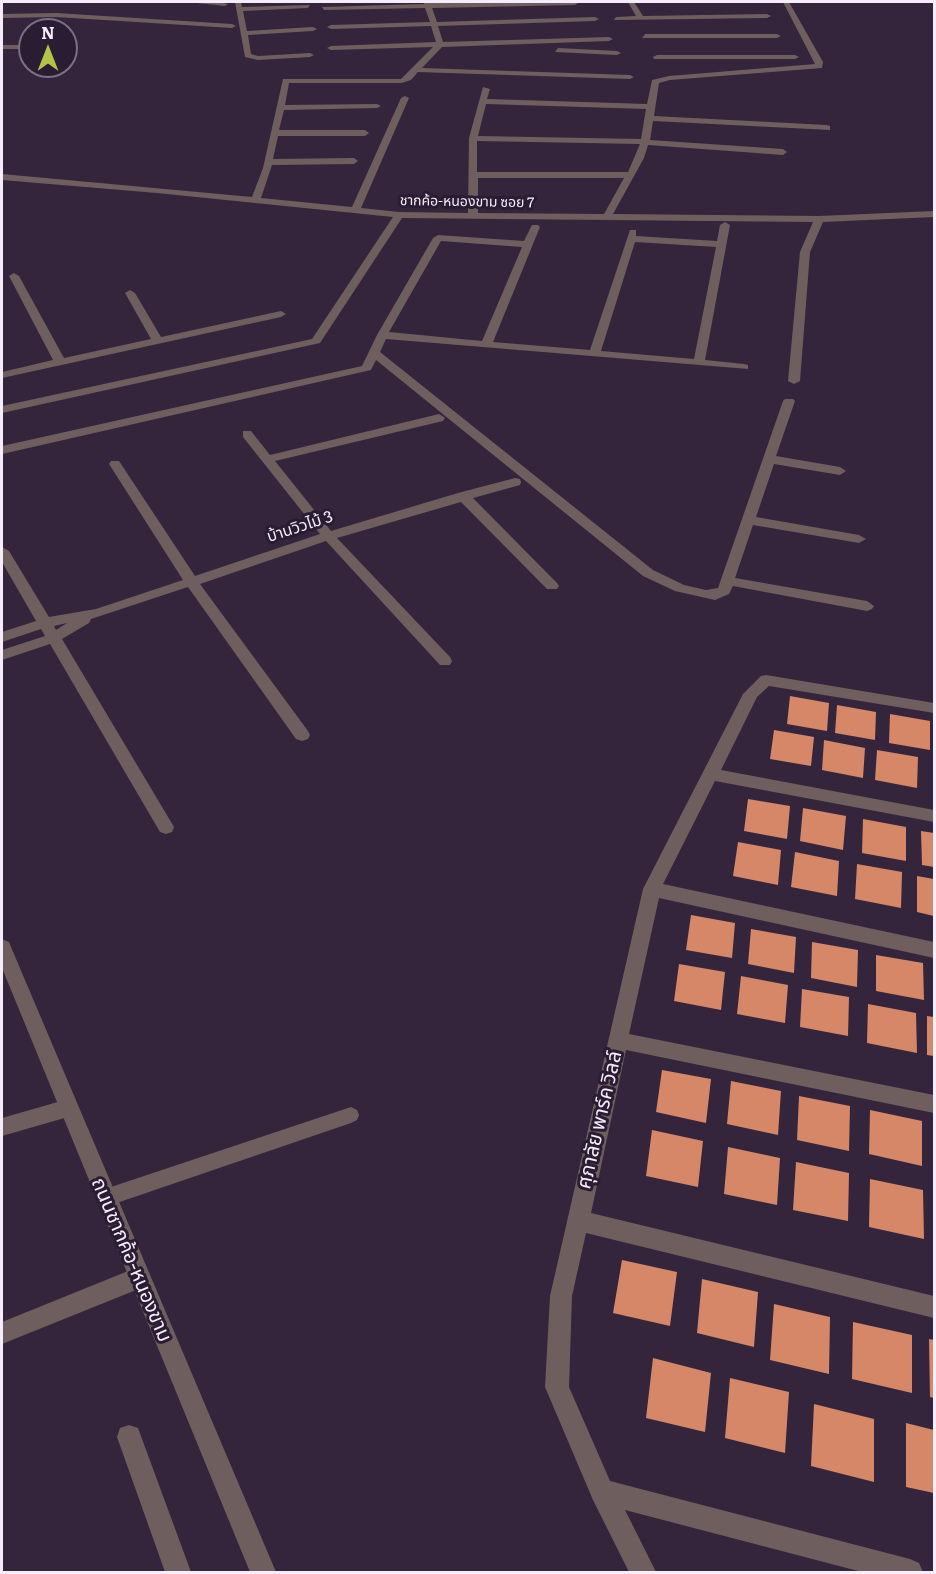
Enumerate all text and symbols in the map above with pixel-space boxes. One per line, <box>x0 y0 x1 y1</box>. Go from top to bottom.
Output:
north arrow <box>18 18 78 78</box>
text: N <box>41 20 55 44</box>
street label: ชากค้อ-หนองขาม ซอย 7 <box>400 192 534 212</box>
street label: บ้านวิวไม้ 3 <box>265 507 335 547</box>
street label: ศุภาลัย พาร์ค วิลล์ <box>572 1049 628 1191</box>
street label: ถนนชากค้อ-หนองขาม <box>86 1174 176 1346</box>

